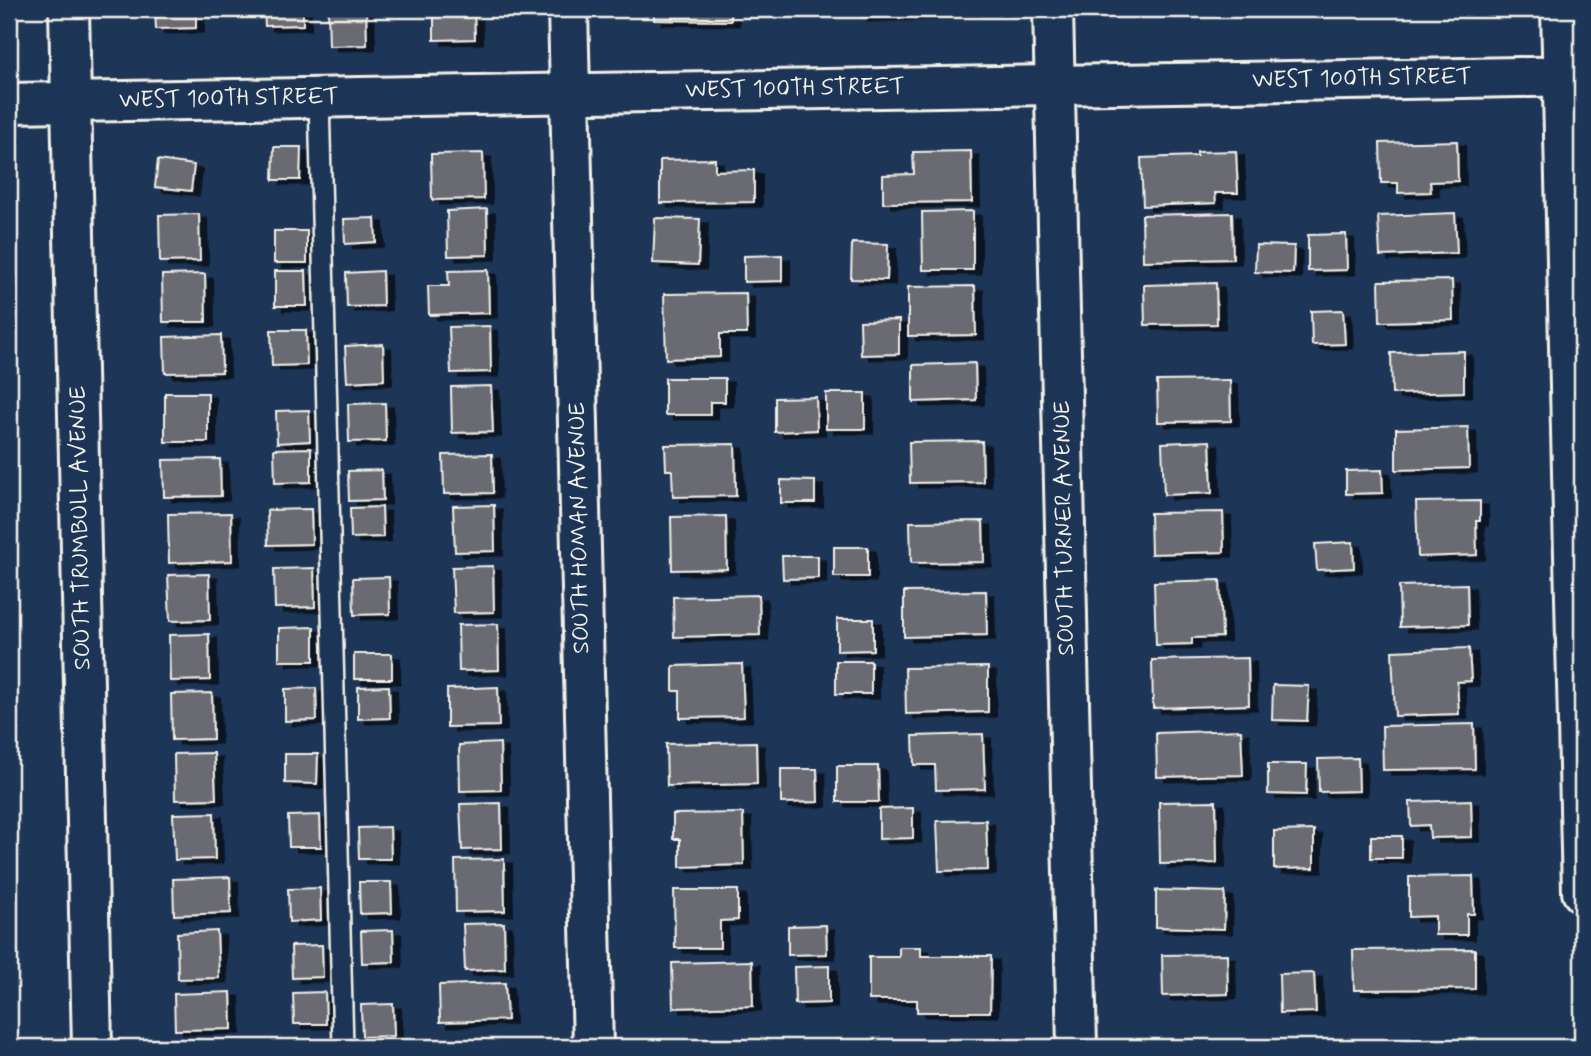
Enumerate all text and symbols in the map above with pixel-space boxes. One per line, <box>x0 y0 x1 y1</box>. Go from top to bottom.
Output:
street label: WEST 100TH STREET <box>1252 62 1472 96</box>
street label: WEST 100TH STREET <box>685 72 905 106</box>
street label: WEST 100TH STREET <box>119 82 339 116</box>
street label: SOUTH TRUMBULL AVENUE <box>64 386 98 670</box>
street label: SOUTH TURNER AVENUE <box>1048 400 1082 656</box>
street label: SOUTH HOMAN AVENUE <box>563 402 597 654</box>

